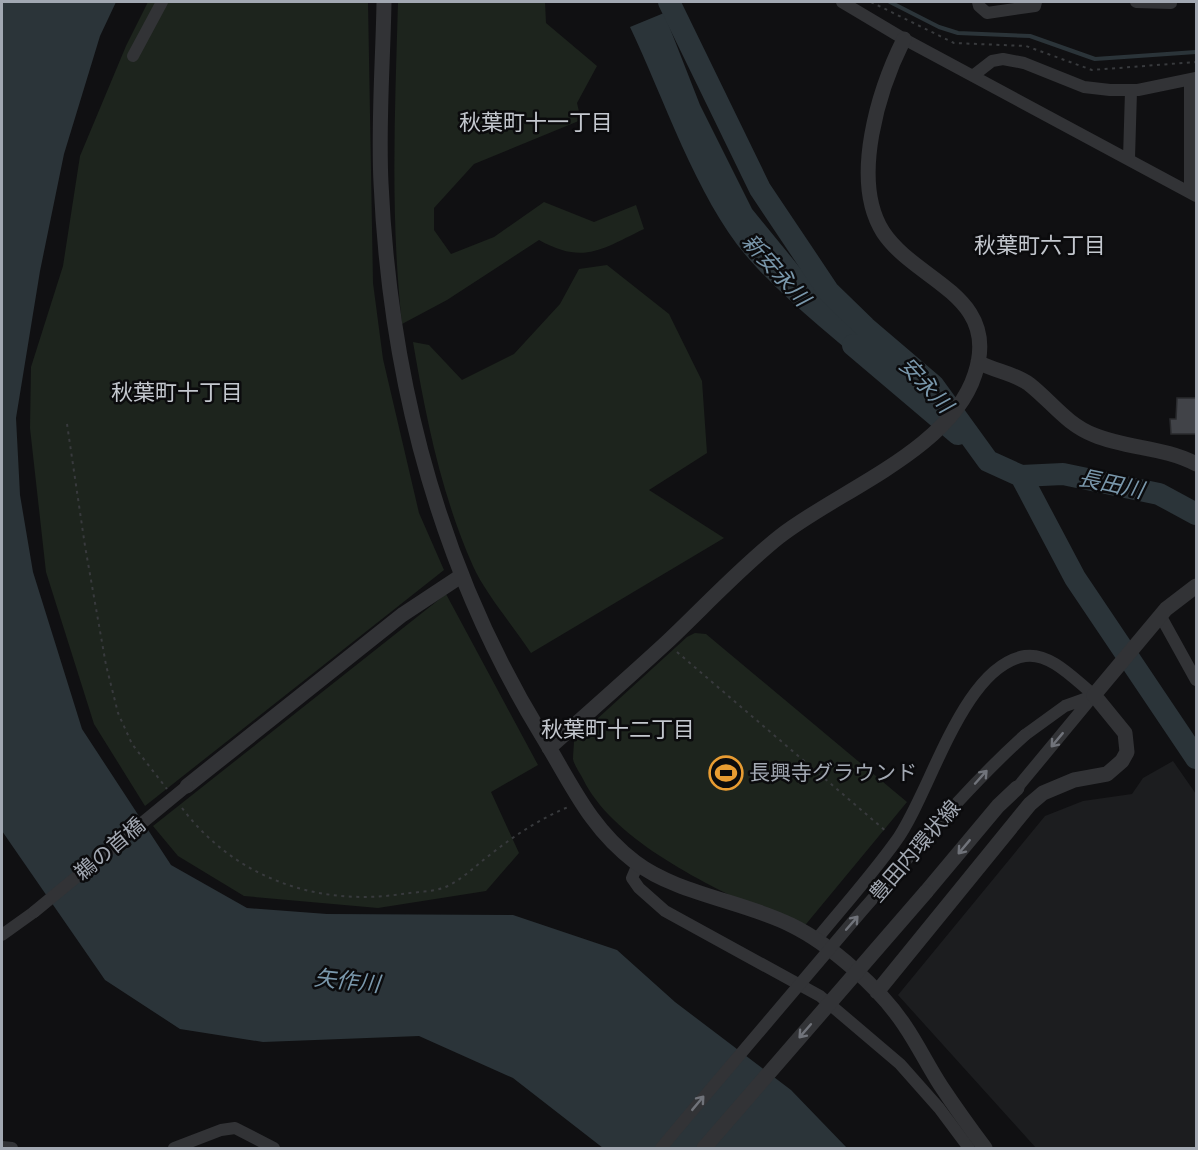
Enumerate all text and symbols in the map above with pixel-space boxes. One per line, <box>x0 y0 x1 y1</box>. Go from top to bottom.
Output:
district label: 秋葉町十一丁目 <box>459 108 613 137</box>
water label: 新安永川 <box>736 228 818 314</box>
district label: 秋葉町六丁目 <box>974 231 1106 260</box>
water label: 安永川 <box>893 351 960 420</box>
district label: 秋葉町十丁目 <box>111 378 243 407</box>
water label: 長田川 <box>1076 463 1148 505</box>
district label: 秋葉町十二丁目 <box>541 715 695 744</box>
one-way arrow <box>1050 732 1064 747</box>
sports icon: 長興寺グラウンド <box>708 755 744 791</box>
place label: 長興寺グラウンド <box>749 759 917 787</box>
one-way arrow <box>974 770 988 785</box>
street label: 豊田内環状線 <box>863 794 967 908</box>
street label: 鵜の首橋 <box>69 811 151 887</box>
one-way arrow <box>957 839 971 854</box>
one-way arrow <box>845 916 859 931</box>
water label: 矢作川 <box>313 963 383 999</box>
one-way arrow <box>798 1023 812 1038</box>
one-way arrow <box>692 1096 705 1112</box>

